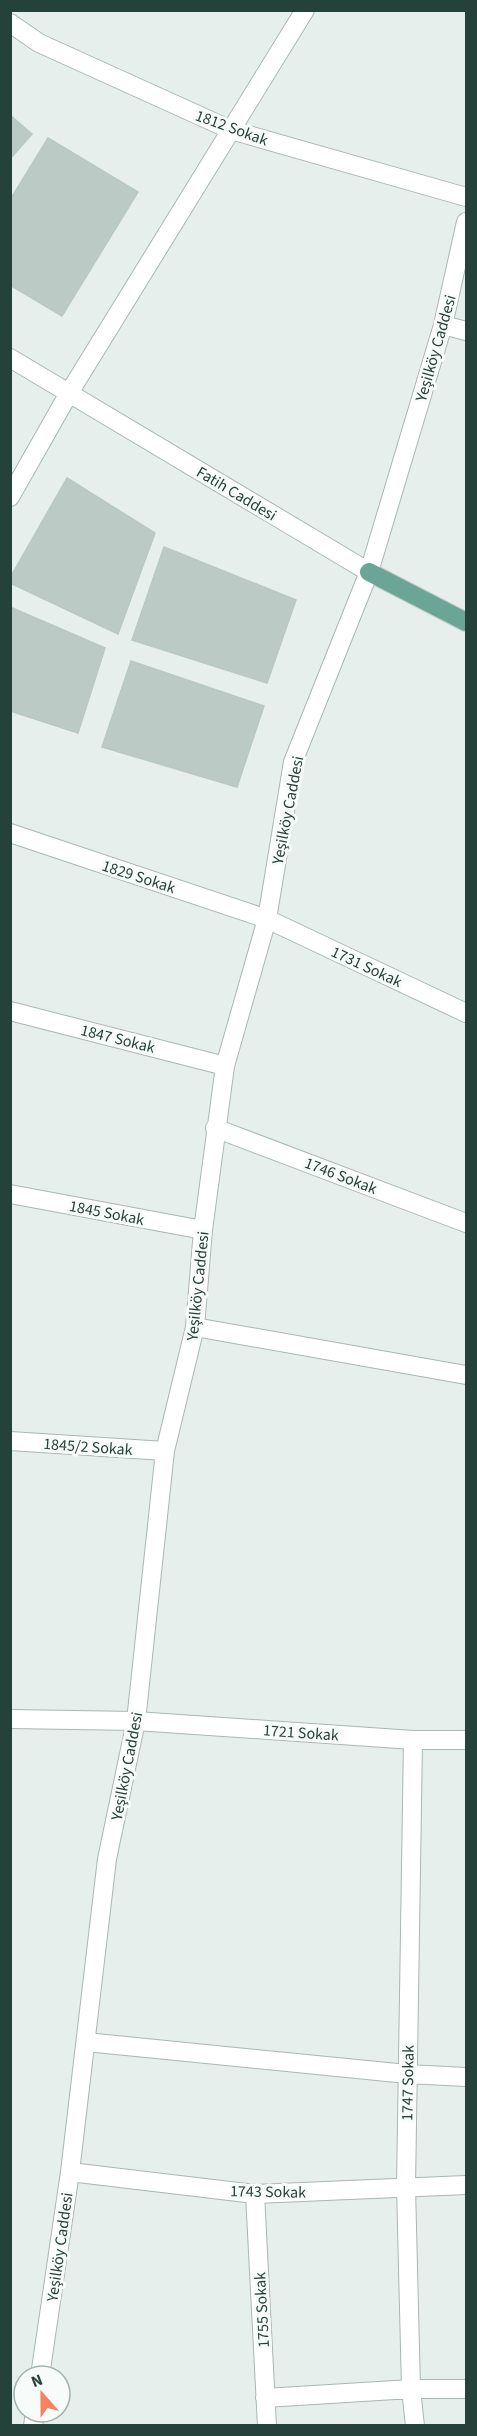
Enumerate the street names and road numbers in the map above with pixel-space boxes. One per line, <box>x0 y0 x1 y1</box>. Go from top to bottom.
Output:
street label: 1812 Sokak <box>192 105 271 151</box>
street label: Yeşilköy Caddesi <box>410 292 462 405</box>
street label: Fatih Caddesi <box>192 461 281 526</box>
street label: Yeşilköy Caddesi <box>266 754 309 867</box>
street label: 1829 Sokak <box>99 855 178 899</box>
street label: 1731 Sokak <box>328 941 406 993</box>
street label: 1847 Sokak <box>78 1019 157 1059</box>
street label: 1746 Sokak <box>301 1152 380 1200</box>
street label: 1845 Sokak <box>67 1195 146 1231</box>
street label: Yeşilköy Caddesi <box>181 1230 215 1343</box>
street label: 1845/2 Sokak <box>43 1433 133 1461</box>
street label: Yeşilköy Caddesi <box>105 1710 148 1823</box>
street label: 1721 Sokak <box>262 1719 340 1747</box>
street label: 1747 Sokak <box>396 2045 420 2121</box>
street label: 1743 Sokak <box>230 2180 306 2204</box>
street label: Yeşilköy Caddesi <box>41 2191 79 2304</box>
street label: 1755 Sokak <box>249 2271 275 2348</box>

